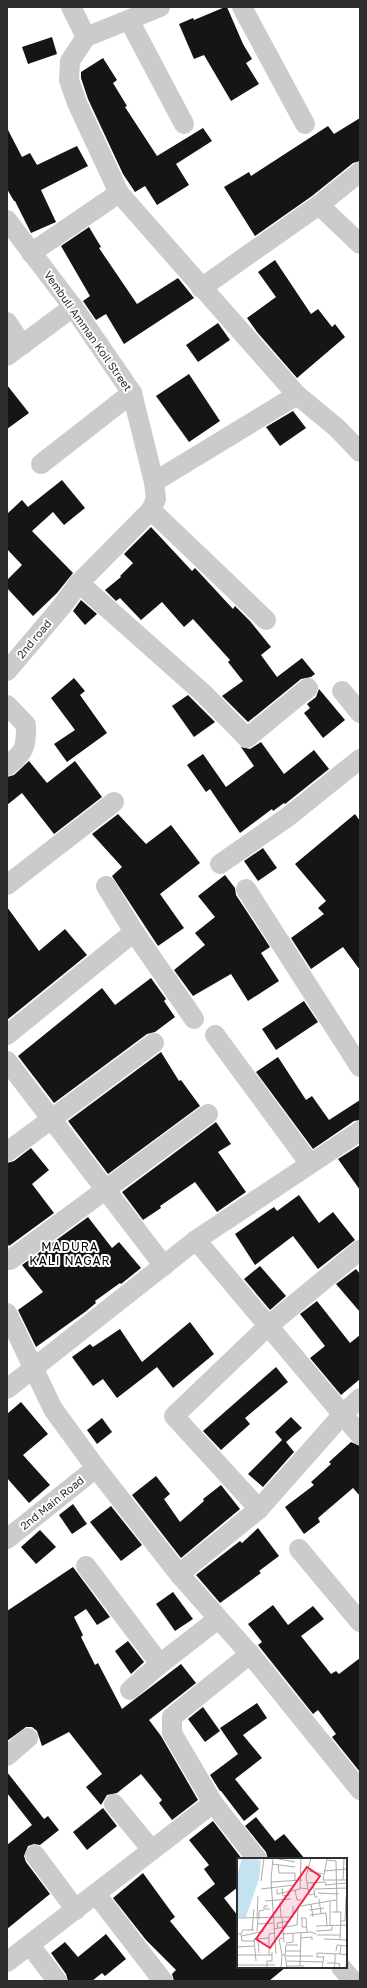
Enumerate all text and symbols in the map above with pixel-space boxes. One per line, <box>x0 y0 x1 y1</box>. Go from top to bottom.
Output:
street label: Vembuli Amman Koil Street <box>42 268 135 393</box>
street label: 2nd road <box>14 617 54 661</box>
district label: MADURA KALI NAGAR <box>29 1239 111 1268</box>
street label: 2nd Main Road <box>17 1473 86 1532</box>
inset map <box>237 1858 347 1968</box>

